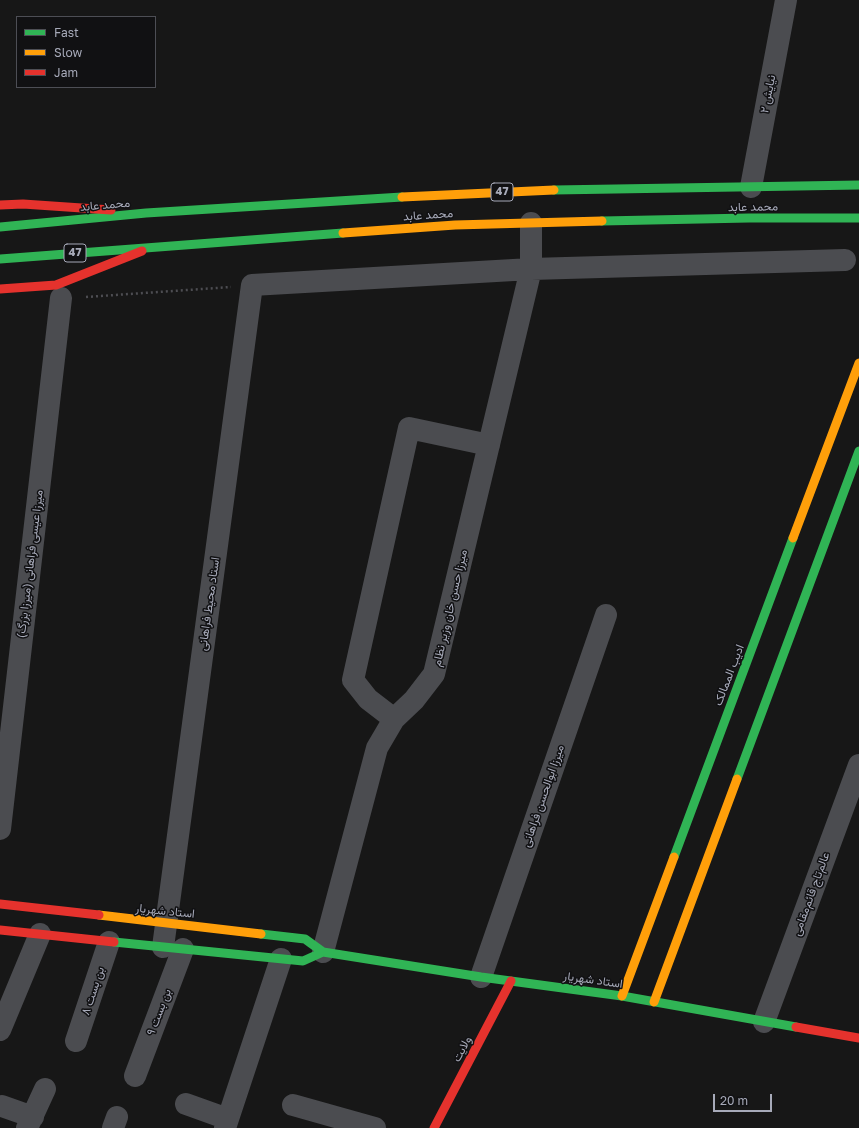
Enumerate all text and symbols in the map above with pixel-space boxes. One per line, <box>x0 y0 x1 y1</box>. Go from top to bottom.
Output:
legend <box>16 16 156 88</box>
text: Fast <box>54 25 79 40</box>
text: Slow <box>54 45 82 60</box>
text: Jam <box>54 65 78 80</box>
street label: نیایش ۲ <box>757 74 779 114</box>
road number: 47 <box>491 183 513 201</box>
street label: محمد عابد <box>79 196 131 214</box>
street label: محمد عابد <box>728 199 778 215</box>
street label: محمد عابد <box>402 206 454 224</box>
road number: 47 <box>64 244 86 262</box>
street label: میرزا عیسی فراهانی (میرزا بزرگ) <box>14 489 46 639</box>
street label: میرزا حسن خان وزیر نظام <box>430 548 470 668</box>
street label: استاد محیط فراهانی <box>195 556 223 652</box>
street label: ادیب الممالک <box>711 642 747 708</box>
street label: میرزا ابوالحسن فراهانی <box>519 743 567 849</box>
street label: عالم‌تاج قائم‌مقامی <box>789 850 833 938</box>
street label: استاد شهریار <box>135 901 195 921</box>
street label: بن بست ۸ <box>78 965 108 1017</box>
street label: استاد شهریار <box>562 969 624 991</box>
street label: بن بست ۹ <box>144 987 174 1037</box>
street label: ولایت <box>449 1034 475 1064</box>
scale bar <box>715 1086 774 1112</box>
text: 20 m <box>720 1093 748 1108</box>

